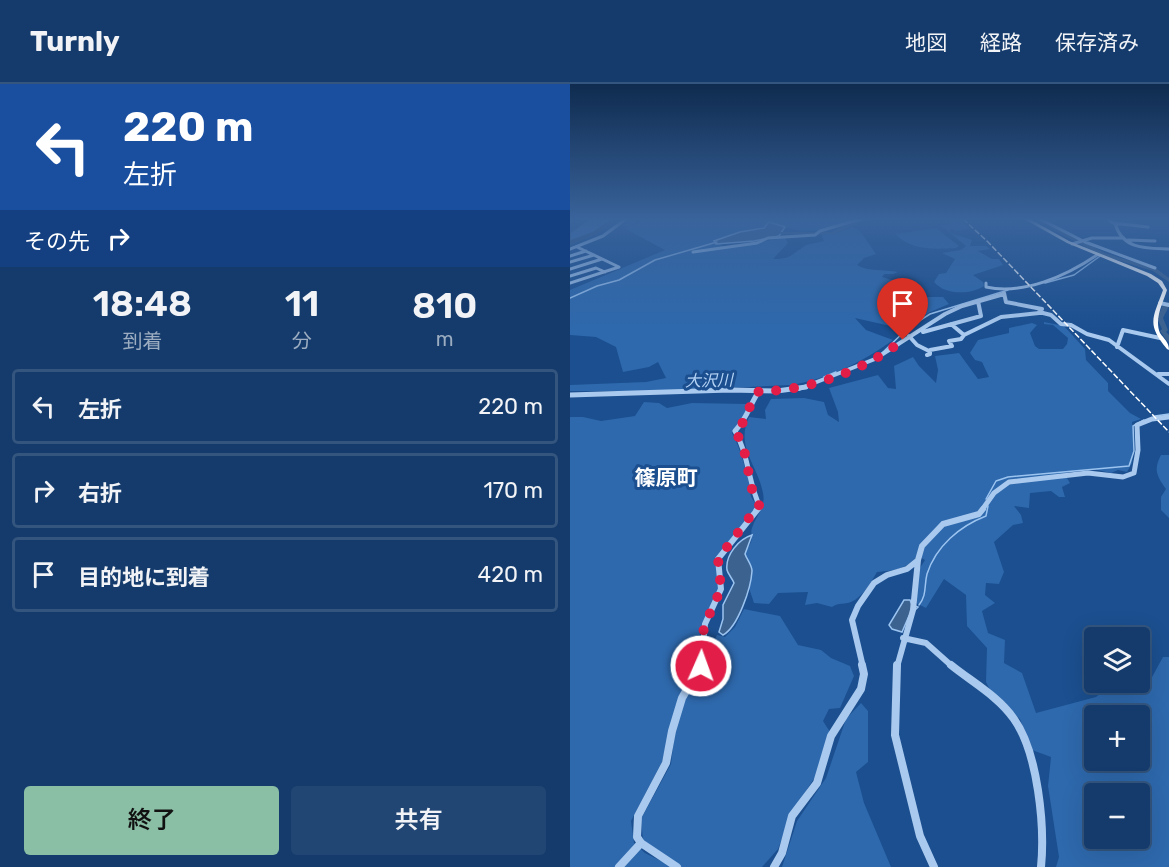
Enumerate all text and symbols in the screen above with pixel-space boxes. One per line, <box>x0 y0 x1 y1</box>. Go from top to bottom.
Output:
text: Turnly <box>30 25 120 58</box>
text: 地図 <box>905 30 947 55</box>
text: 経路 <box>980 30 1022 55</box>
text: 保存済み <box>1055 30 1139 55</box>
text: 220 m <box>123 102 254 152</box>
icon: left <box>24 108 102 186</box>
text: 左折 <box>123 159 177 191</box>
icon: right <box>102 222 135 255</box>
text: その先 <box>24 228 90 255</box>
pin <box>877 278 928 340</box>
text: 18:48 <box>93 282 192 325</box>
text: 11 <box>285 282 319 325</box>
text: 810 <box>412 284 477 327</box>
icon: arrive <box>886 287 919 320</box>
text: m <box>436 327 454 351</box>
text: 到着 <box>122 329 162 353</box>
text: 分 <box>292 329 312 353</box>
water label: 大沢川 <box>685 371 735 390</box>
icon: left <box>27 390 60 423</box>
text: 220 m <box>478 393 543 420</box>
text: 左折 <box>78 396 122 423</box>
district label: 篠原町 <box>635 465 698 490</box>
icon: right <box>27 474 60 507</box>
text: 170 m <box>483 477 543 504</box>
text: 右折 <box>78 480 122 507</box>
icon: arrive <box>27 558 60 591</box>
text: 420 m <box>478 561 543 588</box>
text: 目的地に到着 <box>78 564 210 591</box>
map controls <box>1084 627 1150 849</box>
button: layers <box>1084 627 1150 693</box>
position arrow <box>669 634 733 698</box>
button: + <box>1084 705 1150 771</box>
button: − <box>1084 783 1150 849</box>
button: 終了 <box>24 786 279 855</box>
button: 共有 <box>291 786 546 855</box>

